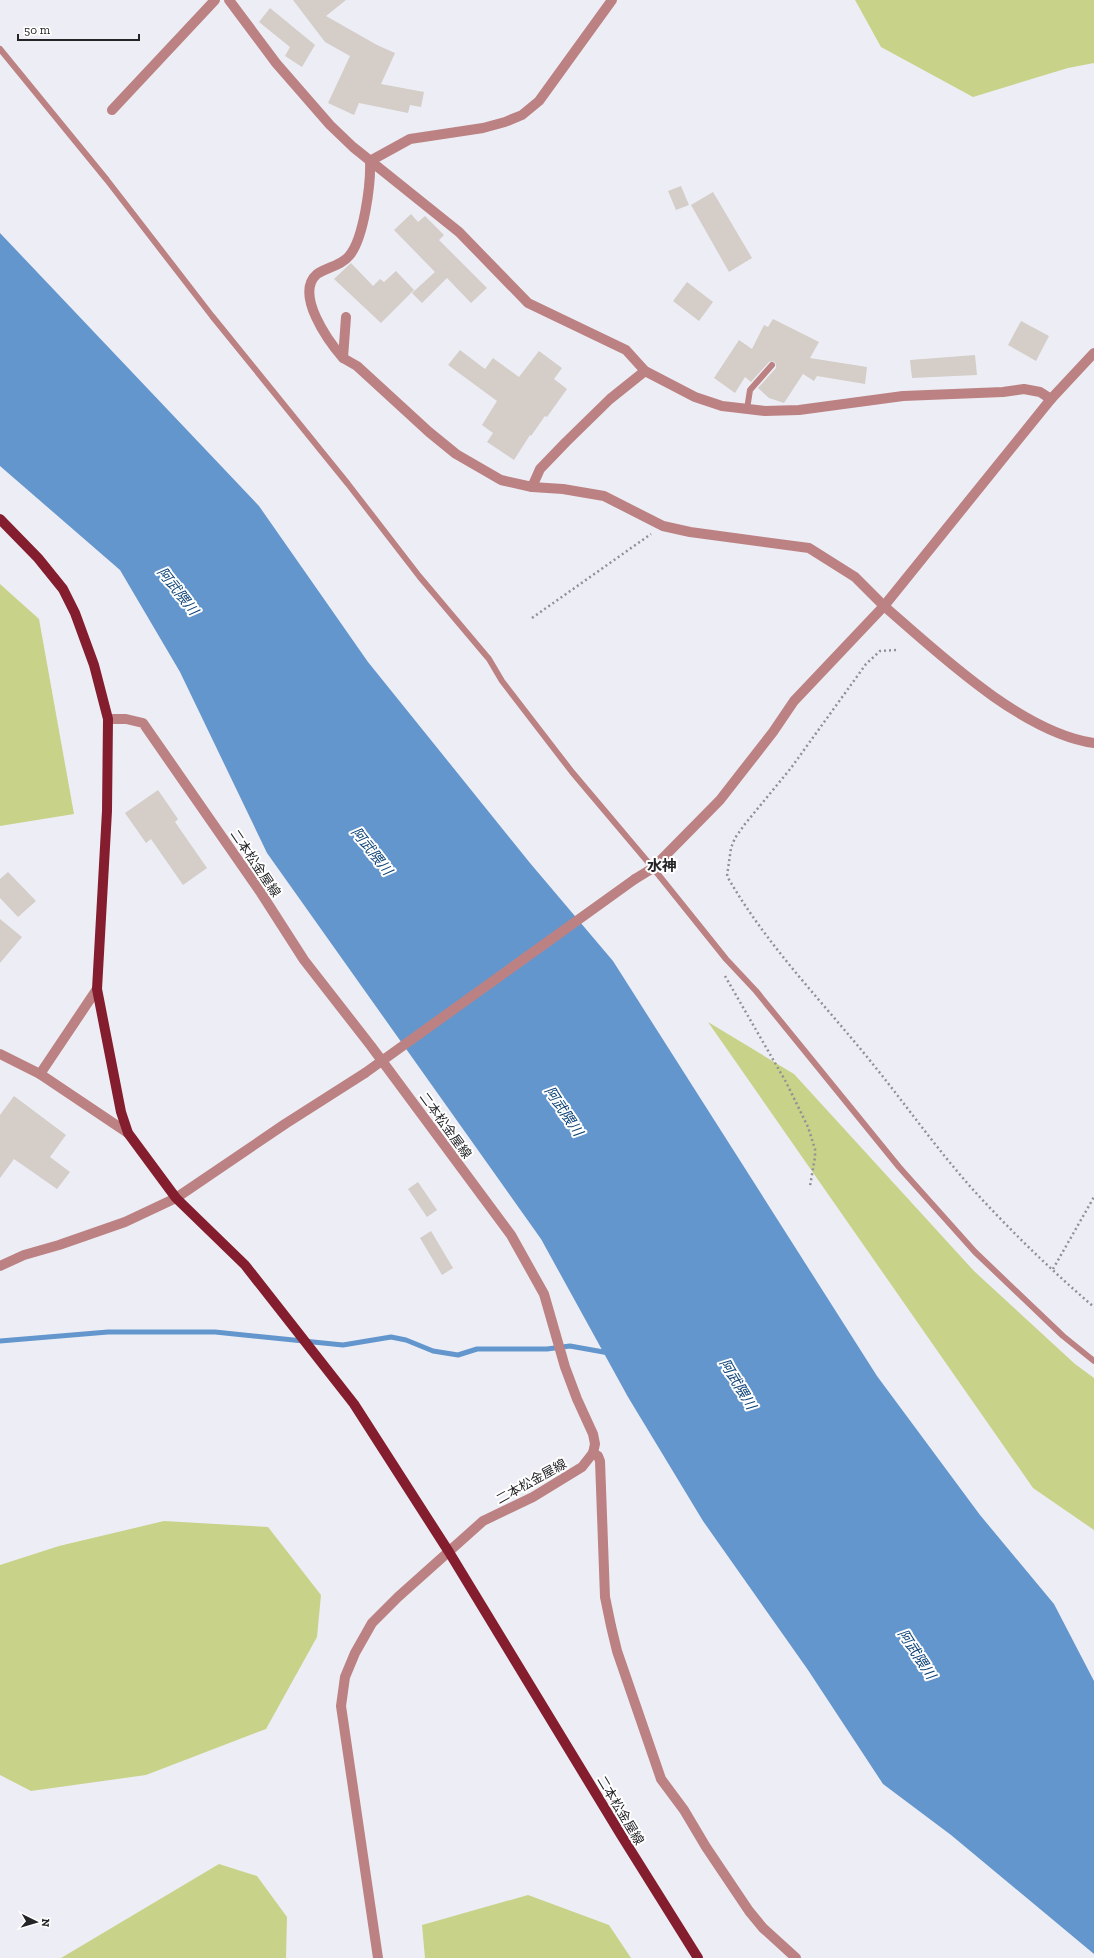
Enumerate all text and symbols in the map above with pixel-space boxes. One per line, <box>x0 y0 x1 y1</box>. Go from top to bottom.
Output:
scale bar <box>18 16 139 42</box>
text: 50 m <box>24 23 51 37</box>
water label: 阿武隈川 <box>154 564 203 620</box>
water label: 阿武隈川 <box>348 824 397 880</box>
street label: 二本松金屋線 <box>228 827 284 900</box>
district label: 水神 <box>647 857 677 875</box>
water label: 阿武隈川 <box>541 1083 587 1141</box>
street label: 二本松金屋線 <box>417 1089 475 1161</box>
water label: 阿武隈川 <box>716 1356 760 1414</box>
street label: 二本松金屋線 <box>493 1456 569 1507</box>
water label: 阿武隈川 <box>894 1626 940 1684</box>
street label: 二本松金屋線 <box>594 1773 647 1848</box>
north arrow <box>16 1902 56 1942</box>
text: N <box>39 1918 52 1928</box>

